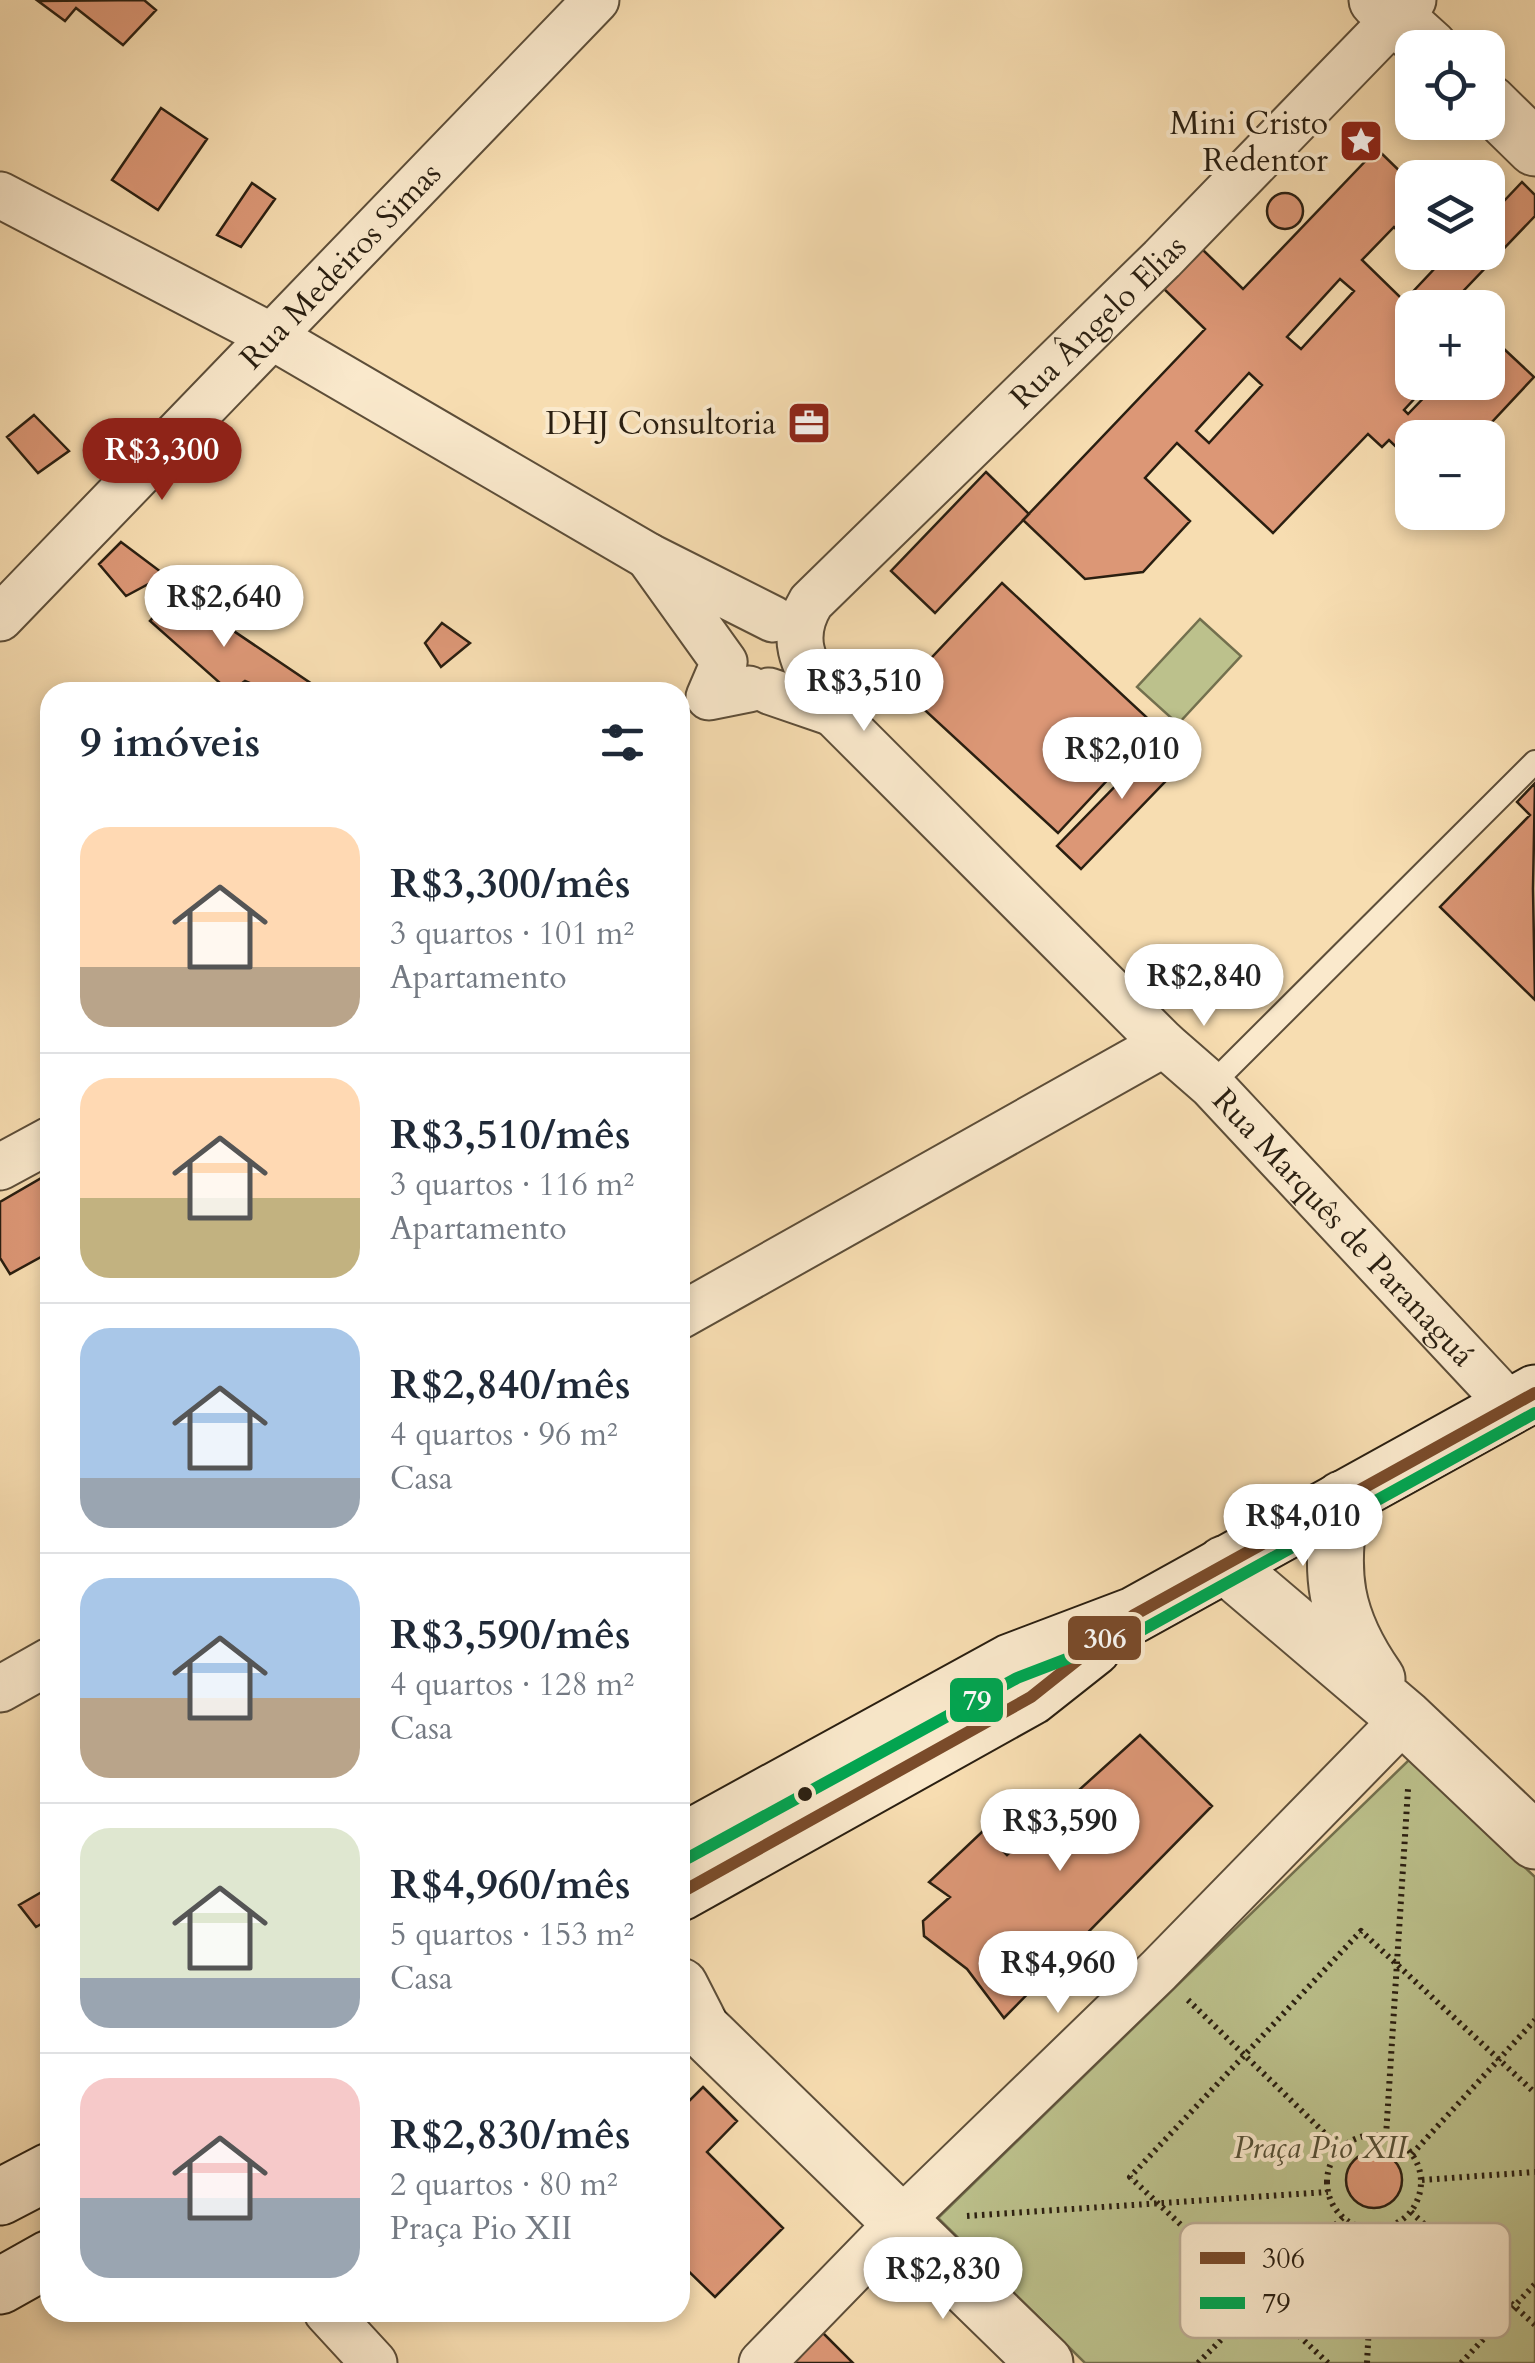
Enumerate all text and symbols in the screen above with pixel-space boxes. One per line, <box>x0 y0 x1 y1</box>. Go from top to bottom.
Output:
map controls <box>1395 30 1505 530</box>
button: locate <box>1395 30 1505 140</box>
place label: Mini Cristo Redentor <box>1170 102 1328 183</box>
place icon: Mini Cristo Redentor <box>1338 118 1384 164</box>
street label: Rua Medeiros Simas <box>231 153 451 379</box>
button: layers <box>1395 160 1505 270</box>
street label: Rua Ângelo Elias <box>1001 226 1197 419</box>
button: + <box>1395 290 1505 400</box>
office icon: DHJ Consultoria <box>786 400 832 446</box>
place label: DHJ Consultoria <box>546 402 776 446</box>
pin: R$3,300 <box>70 418 254 503</box>
button: − <box>1395 420 1505 530</box>
text: R$3,300 <box>105 428 219 472</box>
pin: R$2,640 <box>132 565 316 650</box>
text: R$2,640 <box>167 575 281 619</box>
pin: R$3,510 <box>772 649 956 734</box>
text: R$3,510 <box>807 659 921 703</box>
text: 9 imóveis <box>80 714 260 771</box>
icon: filters <box>595 715 650 770</box>
pin: R$2,010 <box>1030 717 1214 802</box>
text: R$2,010 <box>1065 727 1179 771</box>
text: R$3,300/mês <box>390 855 631 912</box>
icon: home <box>160 867 280 987</box>
text: 3 quartos · 101 m² <box>390 912 634 956</box>
pin: R$2,840 <box>1112 944 1296 1029</box>
text: R$2,840 <box>1147 954 1261 998</box>
text: Apartamento <box>390 956 566 1000</box>
street label: Rua Marquês de Paranaguá <box>1202 1079 1484 1377</box>
text: R$3,510/mês <box>390 1106 631 1163</box>
icon: home <box>160 1118 280 1238</box>
text: 3 quartos · 116 m² <box>390 1163 634 1207</box>
text: Apartamento <box>390 1207 566 1251</box>
text: R$2,840/mês <box>390 1356 631 1413</box>
icon: home <box>160 1368 280 1488</box>
text: 4 quartos · 96 m² <box>390 1413 618 1457</box>
text: Casa <box>390 1457 453 1501</box>
pin: R$4,010 <box>1211 1484 1395 1569</box>
text: R$4,010 <box>1246 1494 1360 1538</box>
text: R$3,590/mês <box>390 1606 631 1663</box>
line badge: 306 <box>1066 1614 1143 1662</box>
icon: home <box>160 1618 280 1738</box>
text: 306 <box>1083 1620 1127 1658</box>
text: 4 quartos · 128 m² <box>390 1663 634 1707</box>
line badge: 79 <box>948 1676 1005 1724</box>
text: 79 <box>963 1682 991 1720</box>
text: Casa <box>390 1707 453 1751</box>
unlabelled marker <box>795 1784 815 1804</box>
pin: R$3,590 <box>968 1789 1152 1874</box>
text: R$3,590 <box>1003 1799 1117 1843</box>
text: R$4,960/mês <box>390 1856 631 1913</box>
icon: home <box>160 1868 280 1988</box>
text: 5 quartos · 153 m² <box>390 1913 634 1957</box>
pin: R$4,960 <box>966 1931 1150 2016</box>
text: R$4,960 <box>1001 1941 1115 1985</box>
text: Casa <box>390 1957 453 2001</box>
text: R$2,830/mês <box>390 2106 631 2163</box>
icon: home <box>160 2118 280 2238</box>
park label: Praça Pio XII <box>1234 2126 1409 2170</box>
text: 2 quartos · 80 m² <box>390 2163 618 2207</box>
text: Praça Pio XII <box>390 2207 572 2251</box>
legend <box>1180 2223 1510 2338</box>
pin: R$2,830 <box>851 2237 1035 2322</box>
text: 306 <box>1262 2240 1305 2278</box>
text: R$2,830 <box>886 2247 1000 2291</box>
text: 79 <box>1262 2285 1291 2323</box>

